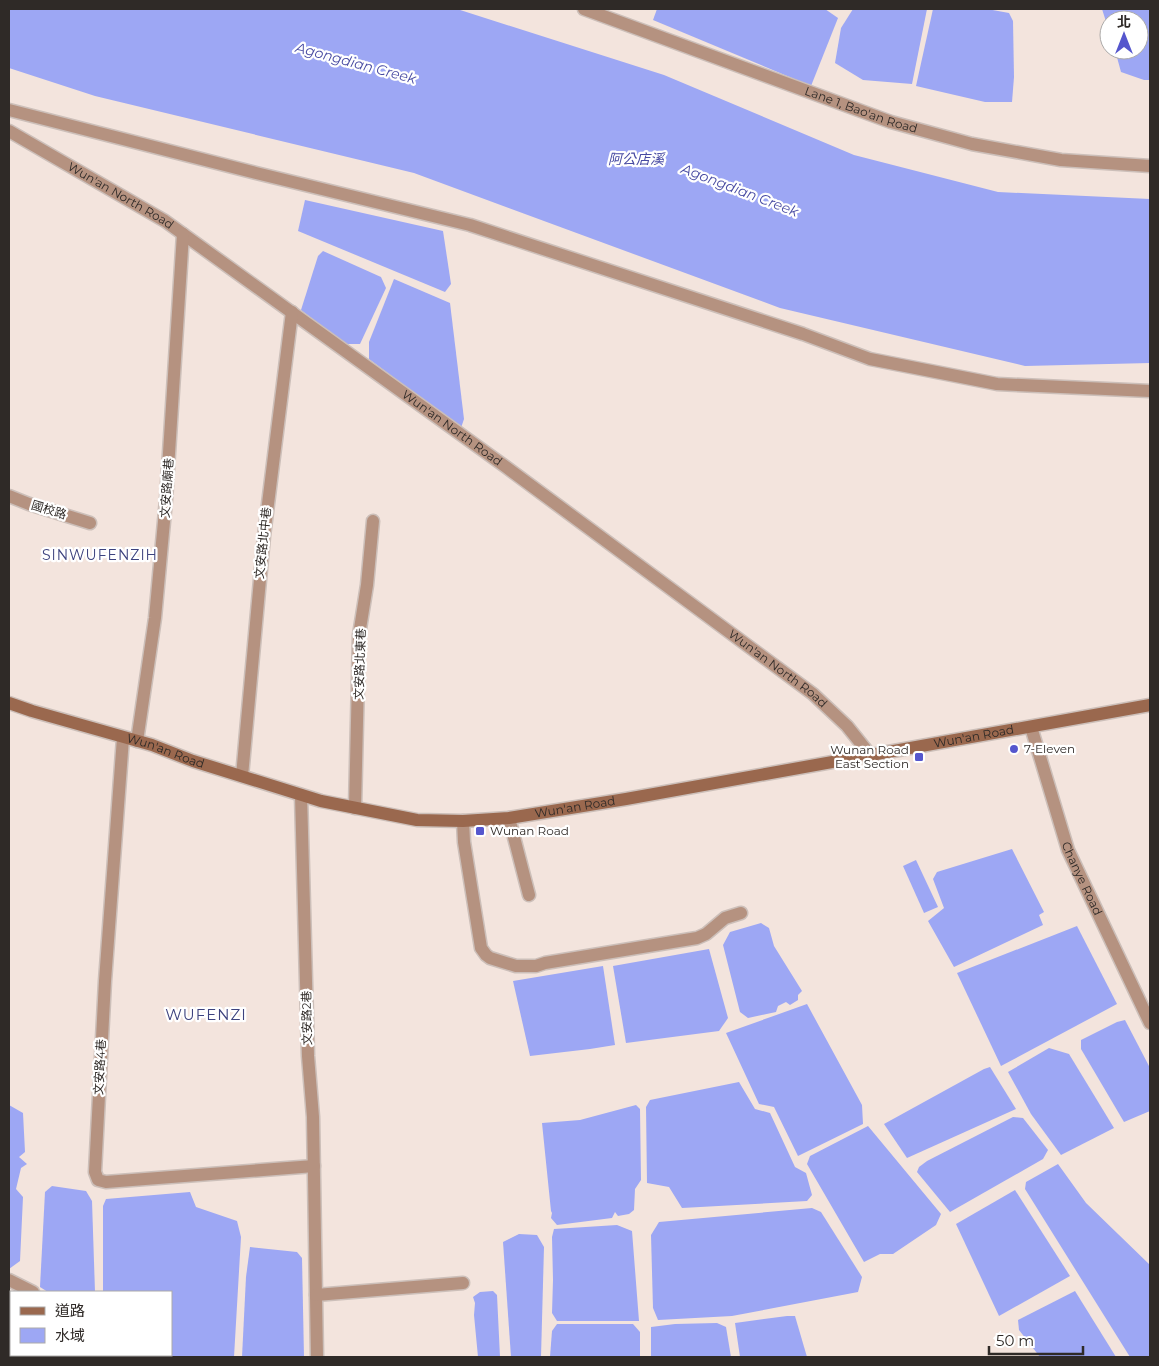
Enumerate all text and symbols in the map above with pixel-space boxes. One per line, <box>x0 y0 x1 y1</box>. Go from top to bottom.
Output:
north arrow <box>1099 10 1149 60</box>
text: 北 <box>1117 13 1131 31</box>
water label: Agongdian Creek <box>293 38 419 88</box>
street label: Lane 1, Bao'an Road <box>803 83 919 136</box>
water label: 阿公店溪 <box>608 150 666 168</box>
street label: Wun'an North Road <box>65 159 177 232</box>
water label: Agongdian Creek <box>678 159 802 221</box>
street label: Wun'an North Road <box>399 387 505 469</box>
street label: 文安路廟巷 <box>157 458 176 518</box>
street label: 國校路 <box>30 497 69 522</box>
street label: 文安路北中巷 <box>251 506 274 580</box>
district label: SINWUFENZIH <box>42 546 158 564</box>
street label: Wun'an North Road <box>726 626 831 710</box>
street label: 文安路北東巷 <box>351 628 368 700</box>
street label: Wun'an Road <box>932 722 1015 751</box>
street label: Wun'an Road <box>125 730 206 771</box>
place label: 7-Eleven <box>1024 741 1075 756</box>
place label: Wunan Road East Section <box>830 742 909 771</box>
marker: 7-Eleven <box>1008 743 1020 755</box>
marker: Wunan Road East Section <box>913 751 925 763</box>
street label: Wun'an Road <box>534 793 616 821</box>
place label: Wunan Road <box>490 823 569 838</box>
marker: Wunan Road <box>474 825 486 837</box>
street label: Chanye Road <box>1059 840 1106 918</box>
street label: 文安路2巷 <box>299 990 314 1046</box>
district label: WUFENZI <box>165 1005 247 1024</box>
street label: 文安路4巷 <box>91 1039 108 1095</box>
legend <box>10 1291 172 1356</box>
text: 道路 <box>55 1301 85 1320</box>
scale bar <box>989 1324 1083 1356</box>
text: 水域 <box>55 1326 85 1345</box>
text: 50 m <box>996 1331 1034 1350</box>

